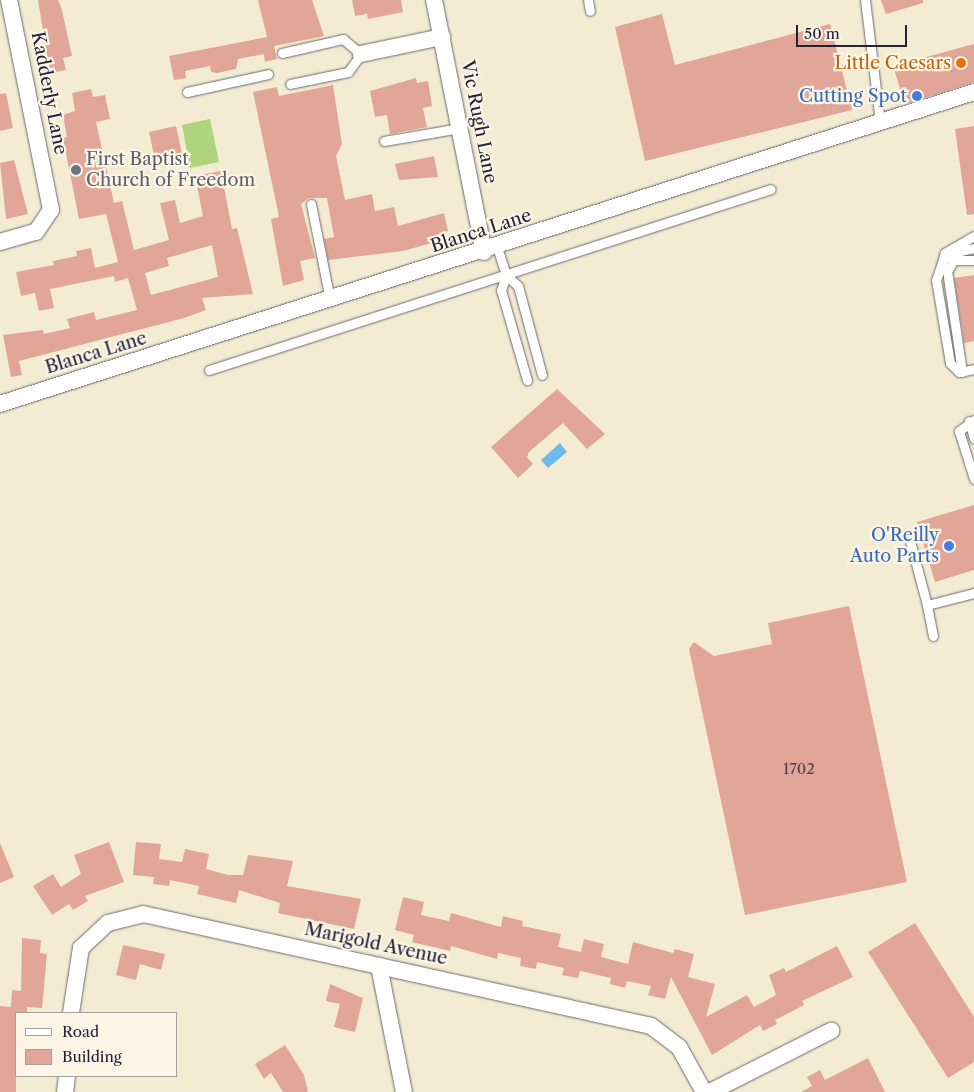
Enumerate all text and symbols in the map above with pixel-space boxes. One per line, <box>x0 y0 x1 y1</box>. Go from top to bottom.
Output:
scale bar <box>799 15 910 47</box>
text: 50 m <box>804 24 840 43</box>
street label: Kadderly Lane <box>26 29 72 157</box>
place label: Little Caesars <box>835 52 951 74</box>
marker: Little Caesars <box>955 57 967 69</box>
street label: Vic Rugh Lane <box>456 59 502 185</box>
place label: Cutting Spot <box>799 85 907 107</box>
marker: Cutting Spot <box>911 90 923 102</box>
place label: First Baptist Church of Freedom <box>86 149 255 192</box>
marker: First Baptist Church of Freedom <box>70 164 82 176</box>
street label: Blanca Lane <box>428 205 534 257</box>
street label: Blanca Lane <box>43 327 149 379</box>
place label: O'Reilly Auto Parts <box>850 525 939 568</box>
marker: O'Reilly Auto Parts <box>943 540 955 552</box>
house number: 1702 <box>783 760 815 778</box>
street label: Marigold Avenue <box>302 918 450 970</box>
legend <box>15 1012 178 1077</box>
text: Road <box>62 1022 99 1041</box>
text: Building <box>62 1047 122 1066</box>

